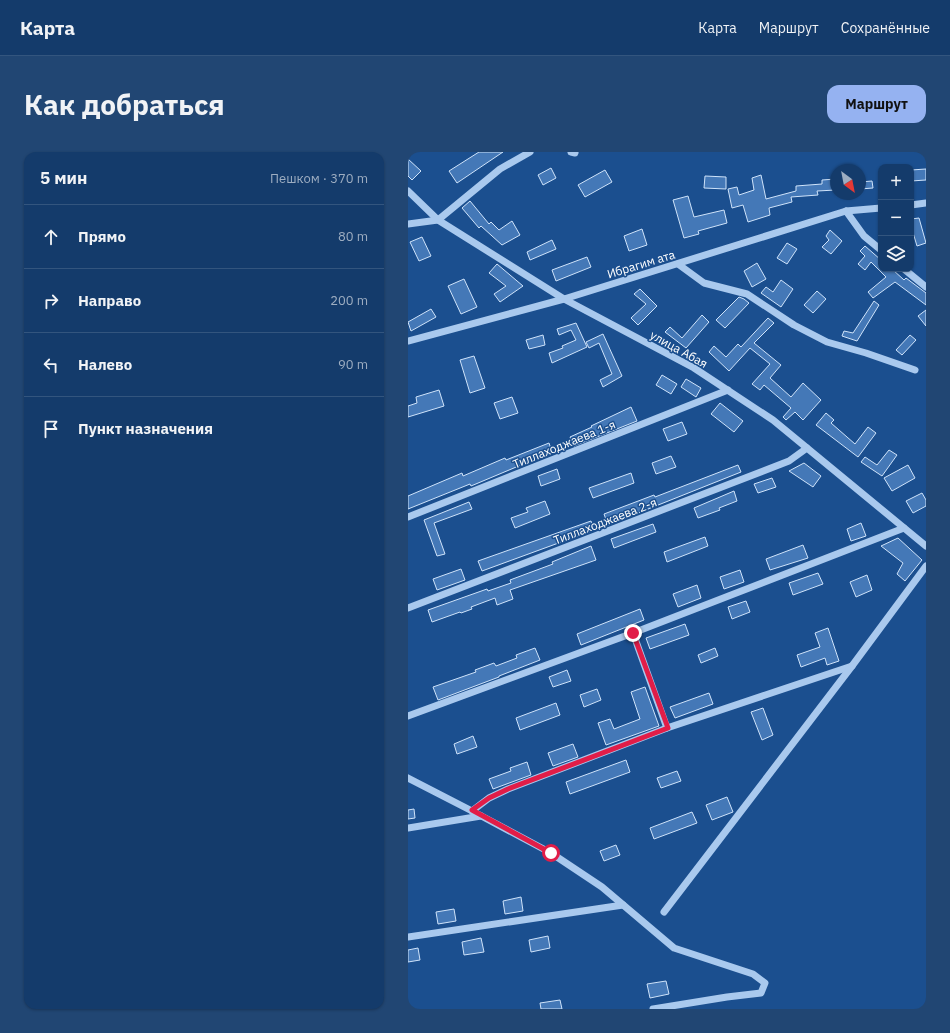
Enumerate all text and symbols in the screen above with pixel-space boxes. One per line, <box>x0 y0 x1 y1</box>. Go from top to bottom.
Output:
text: Карта <box>20 16 75 40</box>
text: Карта <box>698 19 737 37</box>
text: Маршрут <box>759 19 819 37</box>
text: Сохранённые <box>841 19 930 37</box>
button: Маршрут <box>827 85 926 123</box>
text: Как добраться <box>24 86 225 123</box>
north arrow <box>830 164 866 200</box>
map controls <box>878 164 914 272</box>
button: + <box>878 164 914 200</box>
text: 5 мин <box>40 167 87 189</box>
text: Пешком · 370 m <box>270 170 368 187</box>
button: − <box>878 200 914 236</box>
icon: ahead <box>40 226 62 248</box>
text: Прямо <box>78 227 126 246</box>
text: 80 m <box>338 228 368 245</box>
button: layers <box>878 236 914 272</box>
street label: Ибрагим ата <box>605 246 677 281</box>
icon: right <box>40 290 62 312</box>
text: Направо <box>78 291 141 310</box>
text: 200 m <box>330 292 368 309</box>
street label: улица Абая <box>648 327 710 371</box>
icon: left <box>40 354 62 376</box>
text: Налево <box>78 355 132 374</box>
text: 90 m <box>338 356 368 373</box>
street label: Тиллаходжаева 1-я <box>510 417 618 471</box>
icon: arrive <box>40 418 62 440</box>
text: Пункт назначения <box>78 419 213 438</box>
street label: Тиллаходжаева 2-я <box>551 494 659 548</box>
route end <box>624 624 642 642</box>
route start <box>542 844 560 862</box>

